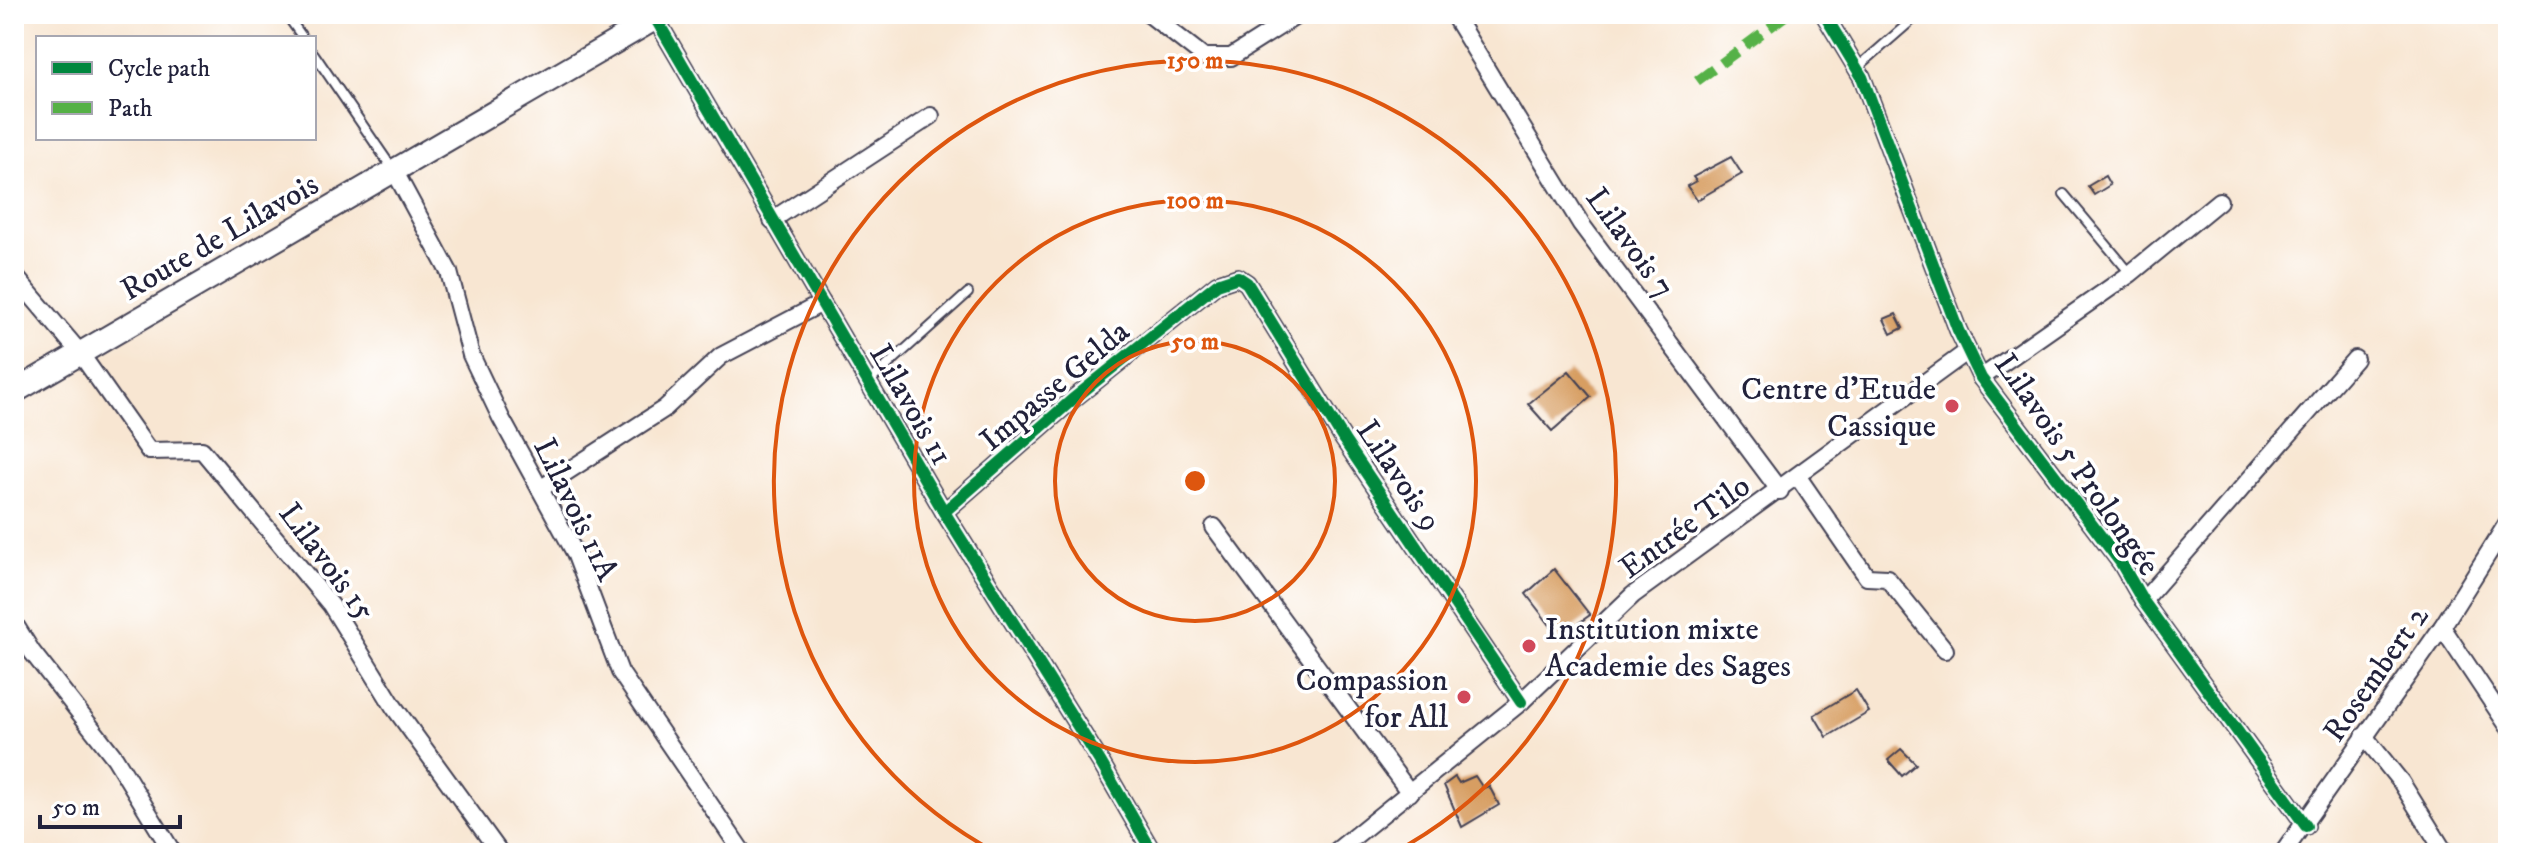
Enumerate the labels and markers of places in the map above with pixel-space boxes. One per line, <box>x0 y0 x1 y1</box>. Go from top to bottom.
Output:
place label: Centre d'Etude Cassique <box>1741 370 1936 447</box>
marker: Centre d'Etude Cassique <box>1943 397 1961 415</box>
centre of rings <box>1181 467 1209 495</box>
place label: Institution mixte Academie des Sages <box>1545 610 1791 687</box>
marker: Institution mixte Academie des Sages <box>1520 637 1538 655</box>
place label: Compassion for All <box>1296 661 1448 738</box>
marker: Compassion for All <box>1455 688 1473 706</box>

